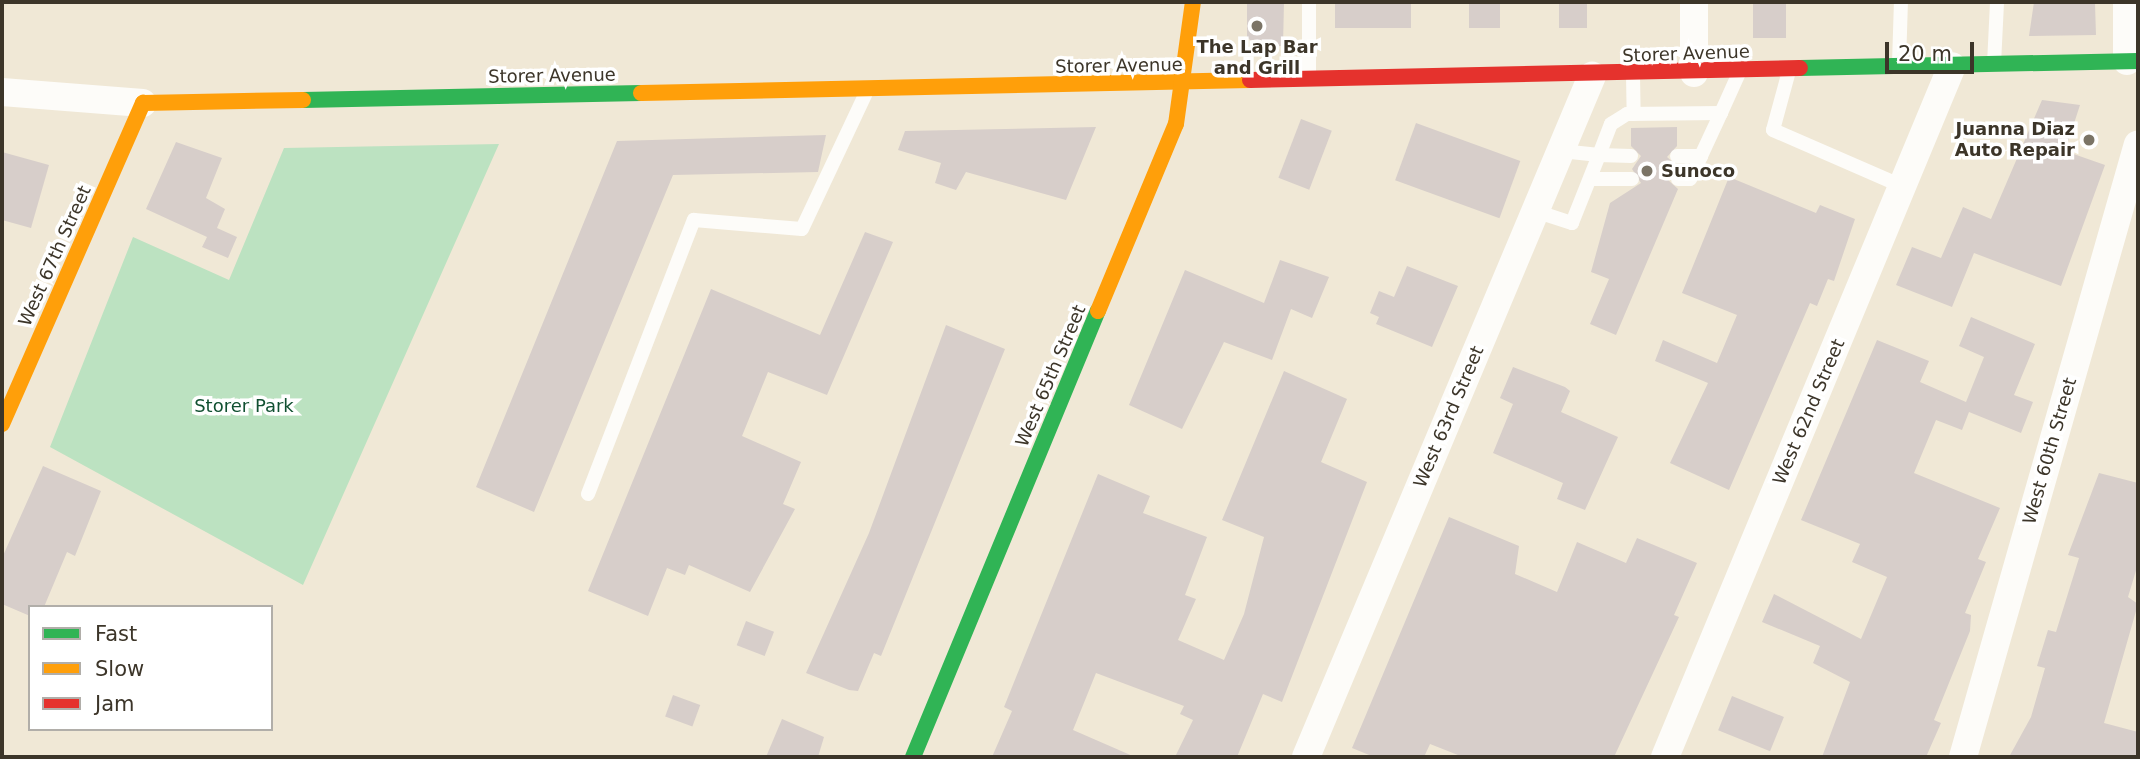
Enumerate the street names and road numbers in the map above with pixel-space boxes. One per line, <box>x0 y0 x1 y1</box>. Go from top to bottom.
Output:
street label: Storer Avenue <box>1622 41 1750 67</box>
street label: Storer Avenue <box>1055 54 1183 78</box>
street label: Storer Avenue <box>488 64 616 88</box>
street label: West 67th Street <box>14 182 96 330</box>
street label: West 65th Street <box>1011 302 1091 450</box>
street label: West 62nd Street <box>1769 336 1849 488</box>
street label: West 63rd Street <box>1409 343 1489 491</box>
street label: West 60th Street <box>2019 375 2081 527</box>

